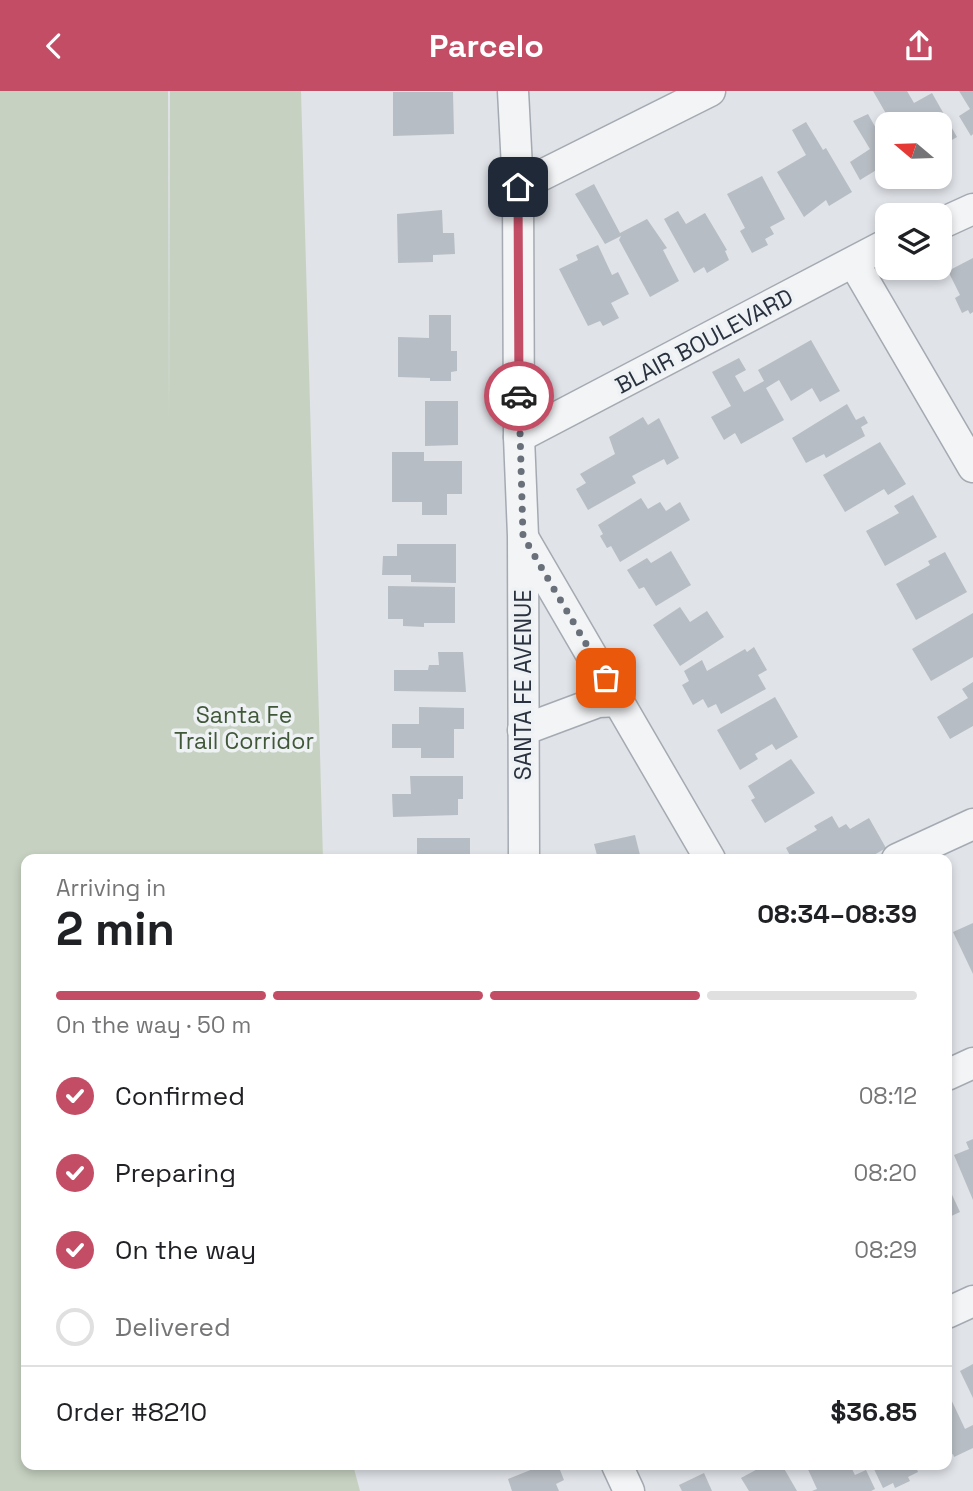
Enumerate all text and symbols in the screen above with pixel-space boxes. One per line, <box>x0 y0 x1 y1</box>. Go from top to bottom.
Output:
text: Parcelo <box>429 26 544 66</box>
icon: back <box>35 27 73 65</box>
icon: share <box>900 27 938 65</box>
north arrow <box>875 112 952 189</box>
map controls <box>875 112 952 280</box>
pin <box>488 157 548 217</box>
icon: home <box>499 168 537 206</box>
button: layers <box>875 203 952 280</box>
street label: BLAIR BOULEVARD <box>610 282 798 400</box>
courier <box>484 361 554 431</box>
icon: car <box>500 377 538 415</box>
street label: SANTA FE AVENUE <box>508 590 538 780</box>
pin <box>576 648 636 708</box>
icon: bag <box>587 659 625 697</box>
park label: Santa Fe Trail Corridor <box>174 700 314 756</box>
text: Arriving in <box>56 873 166 903</box>
text: 08:34–08:39 <box>757 897 917 931</box>
text: 2 min <box>56 900 175 958</box>
text: On the way · 50 m <box>56 1010 251 1040</box>
icon: check <box>56 1077 94 1115</box>
text: Confirmed <box>115 1079 245 1113</box>
text: 08:12 <box>859 1081 917 1111</box>
icon: check <box>56 1154 94 1192</box>
text: Preparing <box>115 1156 236 1190</box>
text: 08:20 <box>853 1158 917 1188</box>
icon: check <box>56 1231 94 1269</box>
text: On the way <box>115 1233 256 1267</box>
text: 08:29 <box>854 1235 917 1265</box>
text: Delivered <box>115 1310 231 1344</box>
text: Order #8210 <box>56 1395 207 1429</box>
text: $36.85 <box>830 1395 917 1429</box>

